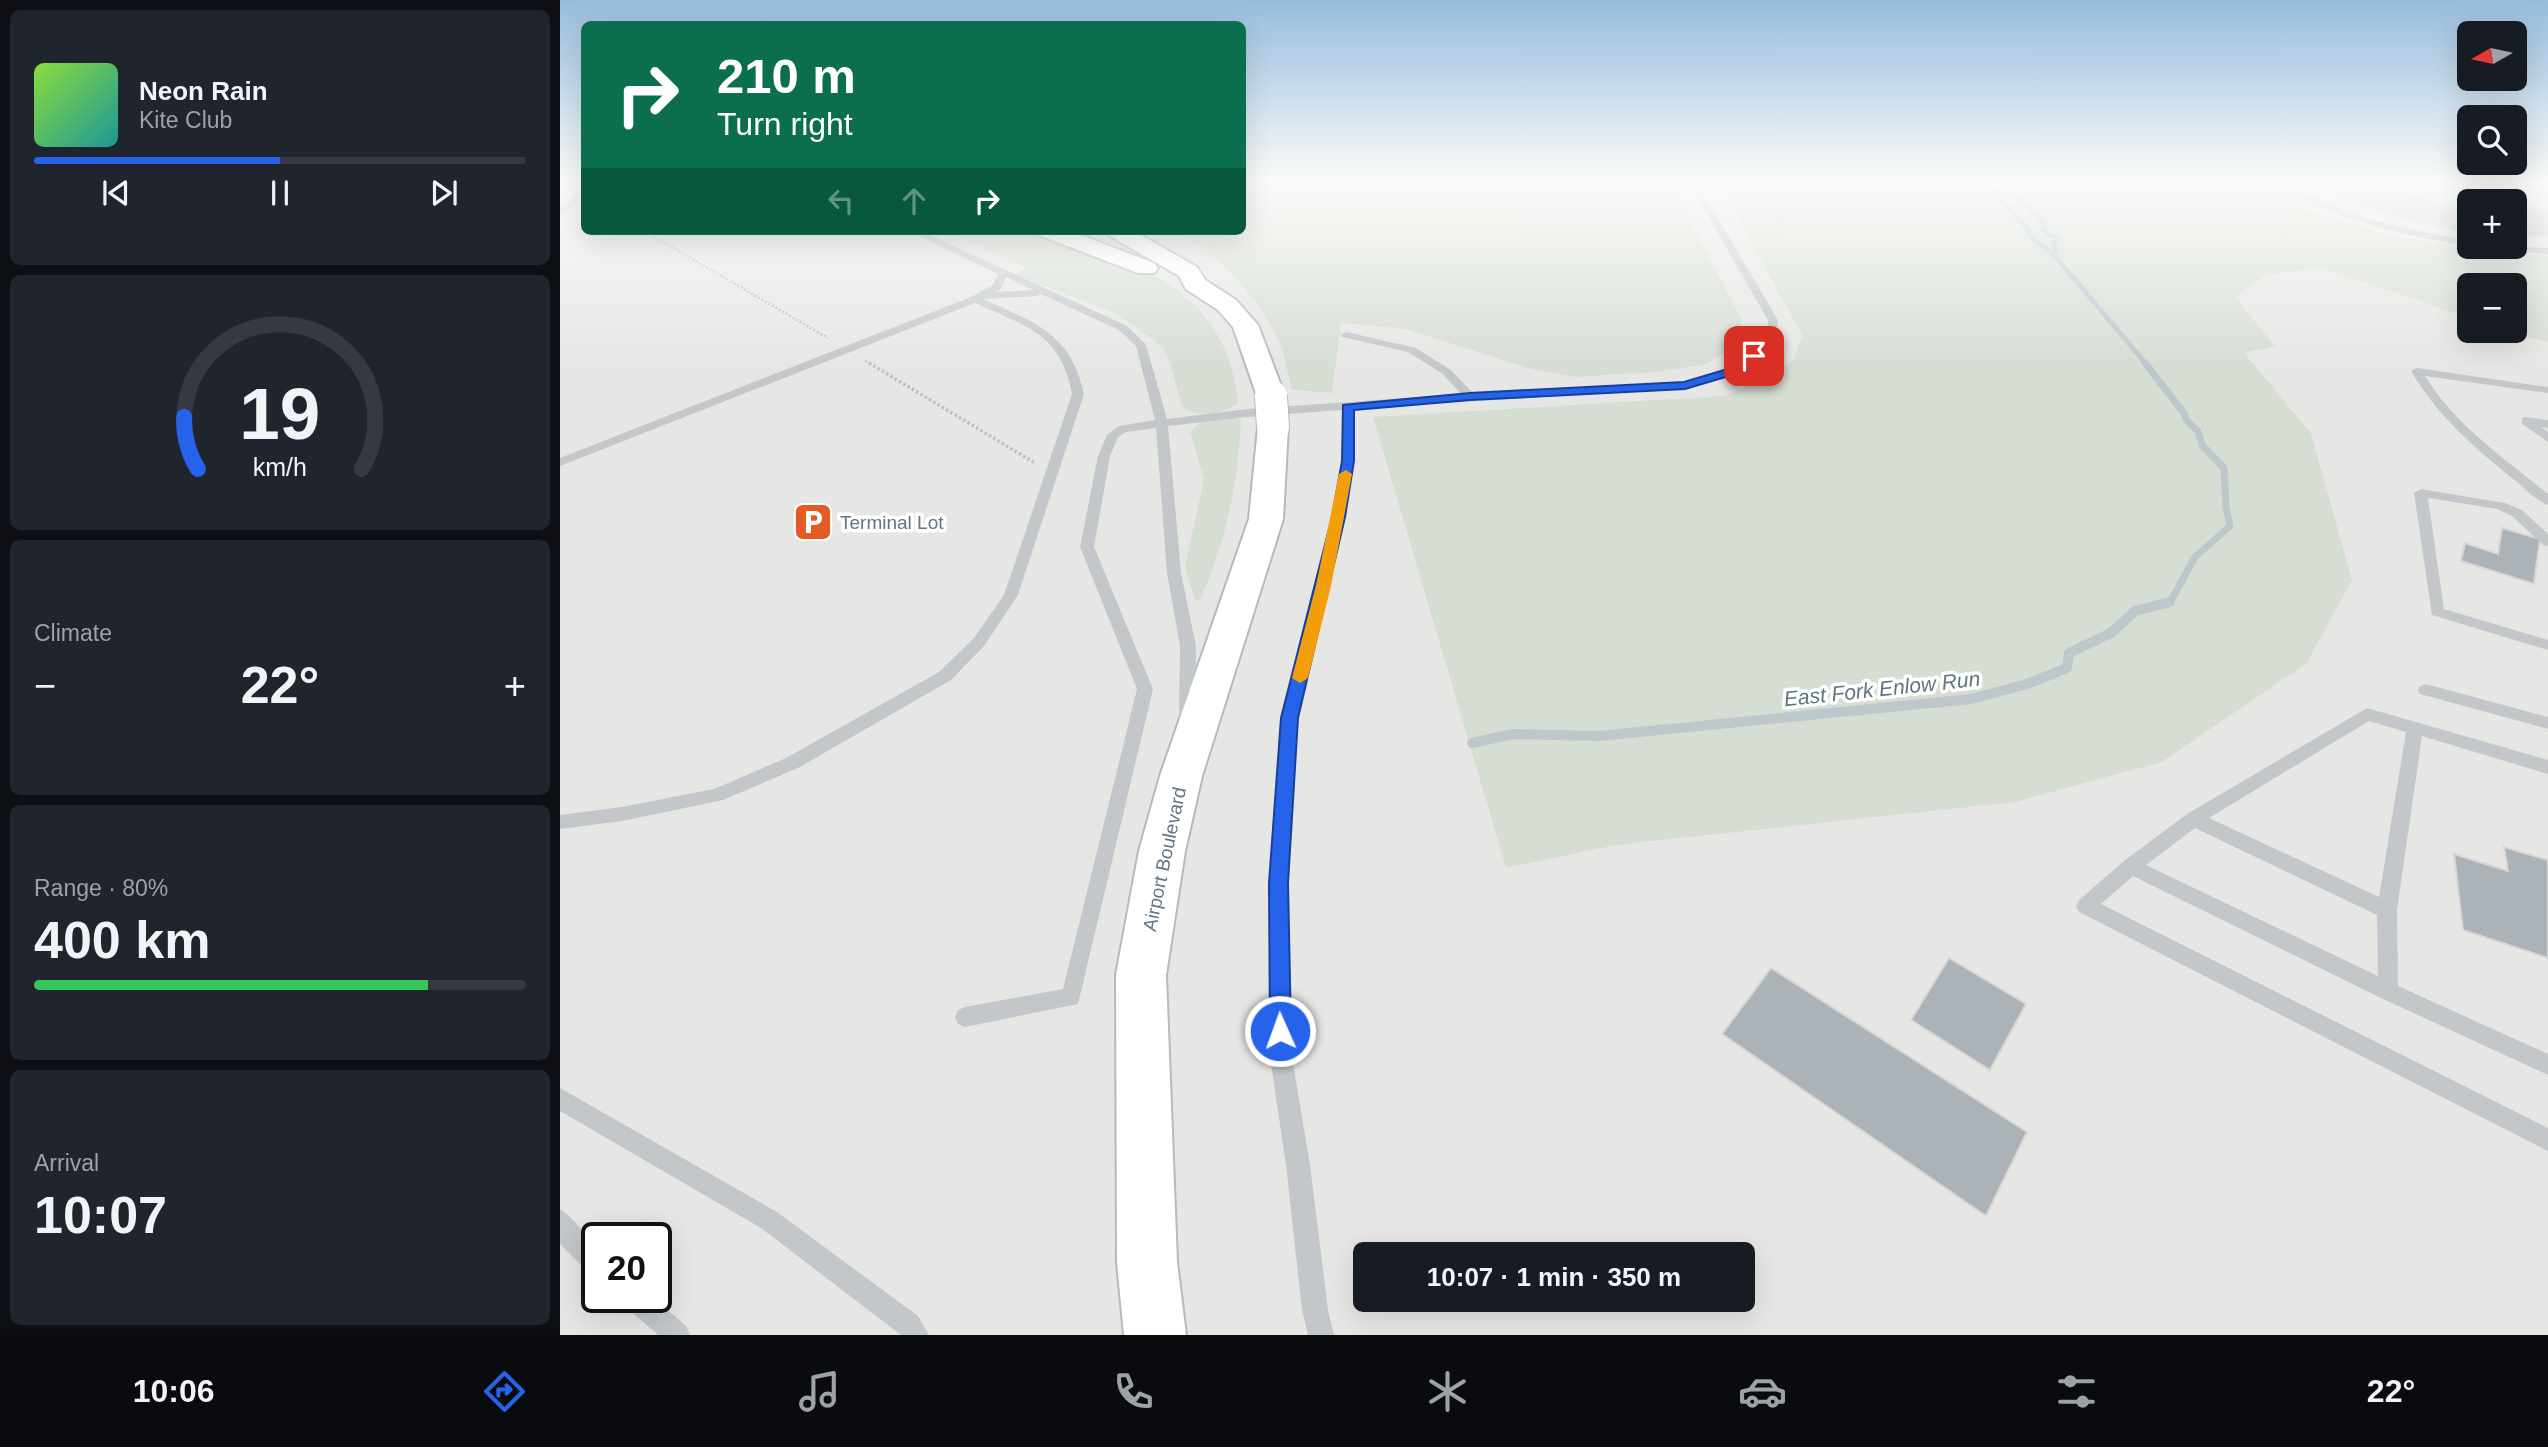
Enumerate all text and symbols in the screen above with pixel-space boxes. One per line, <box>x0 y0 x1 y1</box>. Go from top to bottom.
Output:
north arrow <box>2457 21 2527 91</box>
map controls <box>2457 21 2527 343</box>
icon: right <box>602 49 693 140</box>
text: 210 m <box>717 49 856 103</box>
text: Neon Rain <box>139 76 268 106</box>
button: search <box>2457 105 2527 175</box>
text: Turn right <box>717 106 853 142</box>
text: Kite Club <box>139 107 232 133</box>
icon: previous <box>97 174 135 212</box>
icon: pause <box>261 174 299 212</box>
icon: next <box>425 174 463 212</box>
icon: left <box>822 182 860 220</box>
icon: ahead <box>895 182 933 220</box>
icon: right <box>968 182 1006 220</box>
button: + <box>2457 189 2527 259</box>
button: − <box>2457 273 2527 343</box>
pin <box>1724 326 1784 386</box>
icon: arrive <box>1735 337 1773 375</box>
text: 19 <box>240 373 320 454</box>
text: km/h <box>253 452 307 480</box>
parking icon: Terminal Lot <box>792 501 834 543</box>
place label: Terminal Lot <box>840 512 944 533</box>
text: Climate <box>34 620 112 646</box>
text: 22° <box>241 656 319 714</box>
text: − <box>34 665 56 707</box>
text: + <box>504 665 526 707</box>
water label: East Fork Enlow Run <box>1783 667 1981 710</box>
street label: Airport Boulevard <box>1139 785 1190 933</box>
text: Range · 80% <box>34 875 168 901</box>
text: 400 km <box>34 911 210 969</box>
position arrow <box>1243 994 1317 1068</box>
text: Arrival <box>34 1150 99 1176</box>
text: 10:07 <box>34 1186 167 1244</box>
speed limit sign: 20 <box>581 1222 672 1313</box>
text: 10:07 · 1 min · 350 m <box>1427 1262 1681 1292</box>
icon: directions <box>480 1367 529 1416</box>
icon: music <box>795 1367 844 1416</box>
icon: phone <box>1109 1367 1158 1416</box>
icon: climate <box>1423 1367 1472 1416</box>
icon: car <box>1738 1367 1787 1416</box>
icon: filters <box>2052 1367 2101 1416</box>
text: 10:06 <box>133 1373 215 1409</box>
text: 22° <box>2367 1373 2415 1409</box>

